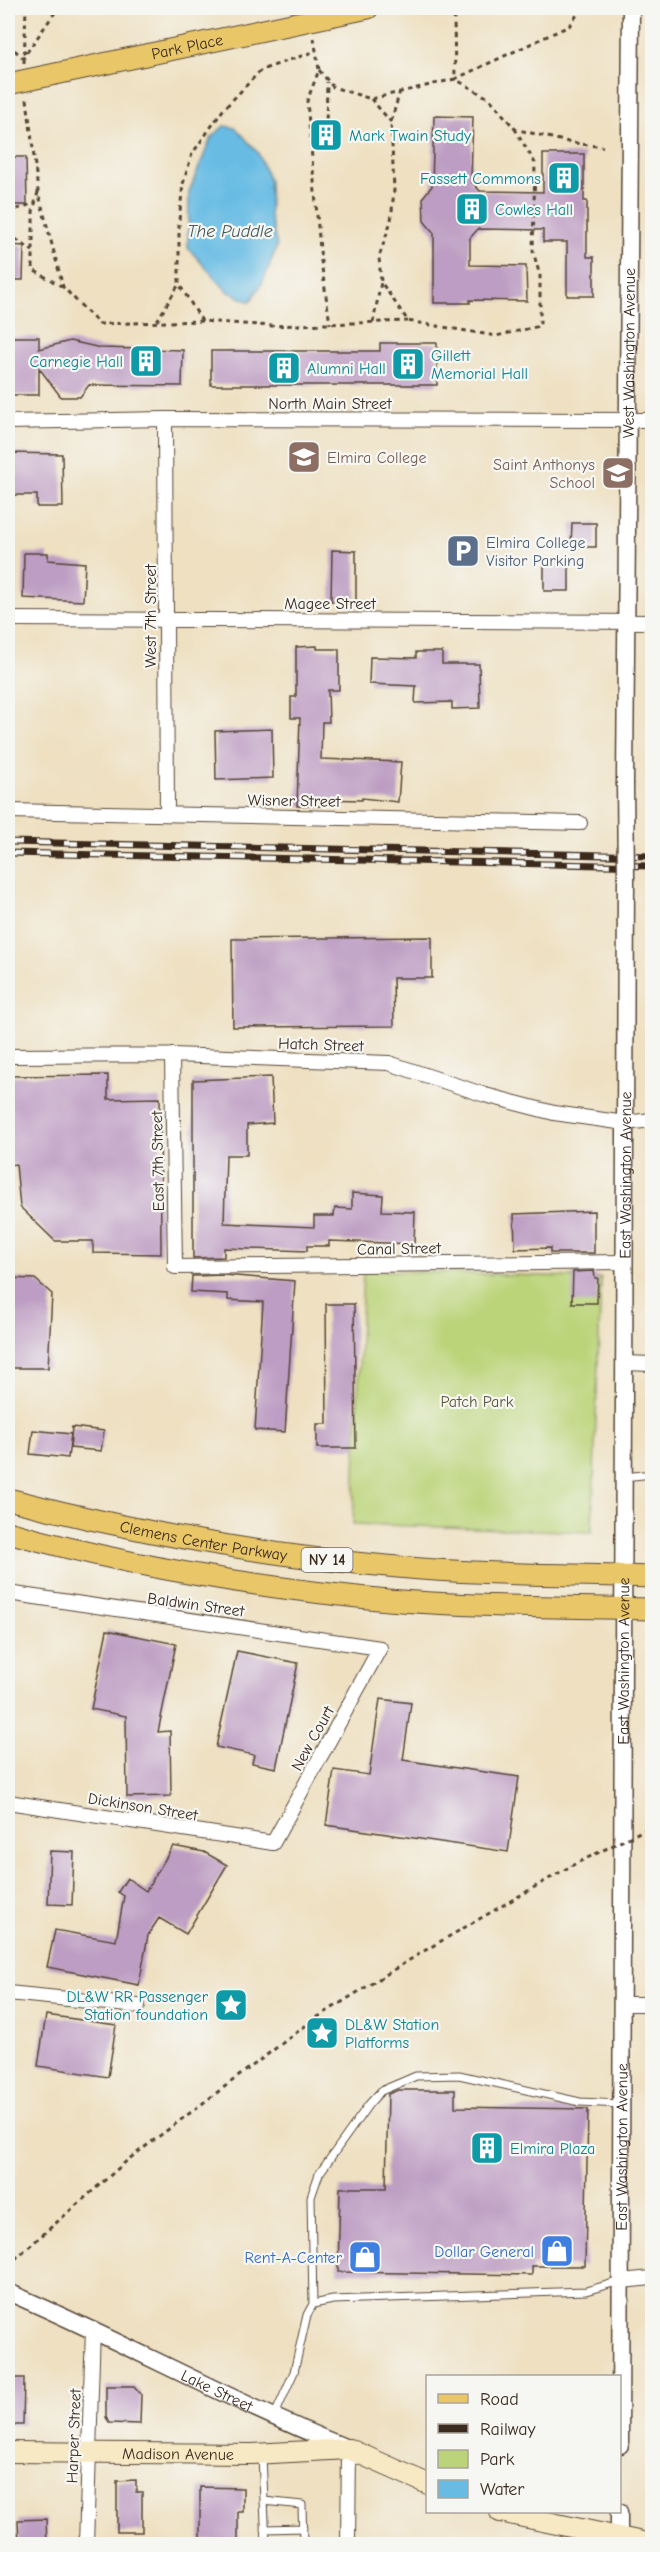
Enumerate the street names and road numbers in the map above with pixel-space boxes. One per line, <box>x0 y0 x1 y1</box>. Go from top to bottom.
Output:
street label: Park Place <box>150 31 225 63</box>
street label: West Washington Avenue <box>620 268 639 438</box>
street label: North Main Street <box>268 395 392 413</box>
street label: West 7th Street <box>142 564 160 668</box>
street label: Magee Street <box>284 595 376 613</box>
street label: Wisner Street <box>247 791 341 811</box>
street label: Hatch Street <box>278 1035 364 1056</box>
street label: East Washington Avenue <box>617 1091 635 1259</box>
street label: East 7th Street <box>148 1110 168 1211</box>
street label: Canal Street <box>357 1239 442 1259</box>
street label: Clemens Center Parkway <box>118 1518 289 1565</box>
road number: NY 14 <box>302 1548 352 1572</box>
street label: East Washington Avenue <box>615 1577 633 1745</box>
street label: Baldwin Street <box>146 1589 246 1621</box>
street label: New Court <box>288 1703 338 1774</box>
street label: Dickinson Street <box>87 1789 199 1825</box>
street label: East Washington Avenue <box>613 2063 631 2231</box>
street label: Lake Street <box>178 2366 256 2416</box>
street label: Harper Street <box>63 2388 85 2484</box>
street label: Madison Avenue <box>122 2445 234 2464</box>

